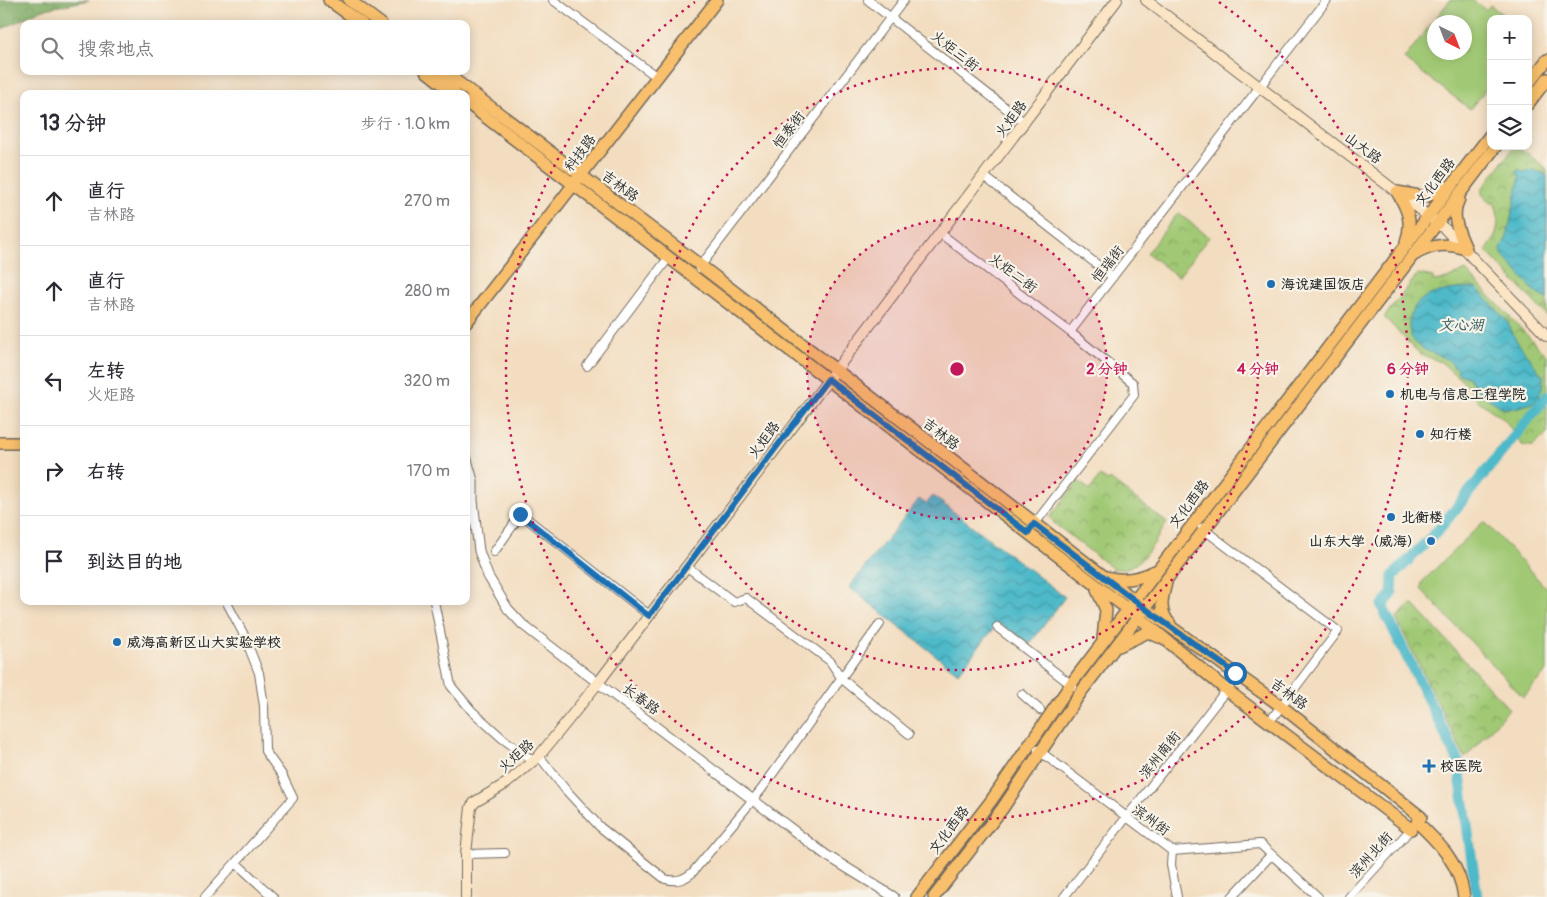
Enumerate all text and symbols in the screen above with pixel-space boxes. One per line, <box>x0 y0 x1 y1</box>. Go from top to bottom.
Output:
north arrow <box>1427 15 1472 60</box>
map controls <box>1487 15 1532 150</box>
button: + <box>1487 15 1532 60</box>
search box <box>20 20 470 75</box>
street label: 火炬三街 <box>928 27 982 75</box>
icon: search <box>38 34 66 62</box>
text: 搜索地点 <box>78 37 154 61</box>
button: − <box>1487 60 1532 105</box>
street label: 火炬路 <box>992 97 1030 141</box>
button: layers <box>1487 105 1532 150</box>
street label: 恒泰街 <box>770 108 808 152</box>
text: 13 分钟 <box>40 110 107 137</box>
text: 步行 · 1.0 km <box>361 114 450 134</box>
street label: 山大路 <box>1341 129 1385 167</box>
street label: 科技路 <box>561 131 599 175</box>
street label: 文化西路 <box>1411 155 1459 209</box>
street label: 吉林路 <box>598 167 642 205</box>
text: 直行 <box>87 179 125 203</box>
icon: ahead <box>40 187 68 215</box>
text: 270 m <box>404 191 450 211</box>
text: 吉林路 <box>87 205 135 225</box>
street label: 恒瑞街 <box>1088 242 1128 286</box>
street label: 火炬二街 <box>986 249 1040 297</box>
text: 直行 <box>87 269 125 293</box>
place label: 海说建国饭店 <box>1281 276 1365 293</box>
icon: ahead <box>40 277 68 305</box>
marker: 海说建国饭店 <box>1265 278 1277 290</box>
text: 280 m <box>404 281 450 301</box>
text: 吉林路 <box>87 295 135 315</box>
water label: 文心湖 <box>1438 316 1485 335</box>
text: 左转 <box>87 359 125 383</box>
centre of rings <box>948 360 966 378</box>
text: 2 分钟 <box>1086 360 1128 379</box>
text: 4 分钟 <box>1237 360 1279 379</box>
text: 6 分钟 <box>1387 360 1429 379</box>
icon: left <box>40 367 68 395</box>
text: 320 m <box>404 371 450 391</box>
text: 火炬路 <box>87 385 135 405</box>
place label: 机电与信息工程学院 <box>1400 386 1526 403</box>
marker: 机电与信息工程学院 <box>1384 388 1396 400</box>
street label: 吉林路 <box>919 414 963 454</box>
street label: 火炬路 <box>745 418 783 462</box>
place label: 知行楼 <box>1430 426 1472 443</box>
marker: 知行楼 <box>1414 428 1426 440</box>
icon: right <box>40 457 68 485</box>
text: 右转 <box>87 460 125 484</box>
text: 170 m <box>407 461 450 481</box>
street label: 文化西路 <box>1165 477 1213 531</box>
route end <box>509 503 532 526</box>
place label: 北衡楼 <box>1401 509 1443 526</box>
marker: 北衡楼 <box>1385 511 1397 523</box>
place label: 山东大学（威海） <box>1309 533 1421 550</box>
marker: 山东大学（威海） <box>1425 535 1437 547</box>
icon: arrive <box>40 547 68 575</box>
text: 到达目的地 <box>87 550 182 574</box>
place label: 威海高新区山大实验学校 <box>127 634 281 651</box>
marker: 威海高新区山大实验学校 <box>111 636 123 648</box>
route start <box>1224 662 1247 685</box>
street label: 吉林路 <box>1267 675 1311 713</box>
street label: 长春路 <box>619 680 663 718</box>
street label: 滨州南街 <box>1136 728 1184 782</box>
street label: 火炬路 <box>495 736 537 776</box>
place label: 校医院 <box>1440 758 1482 775</box>
marker: 校医院 <box>1422 759 1436 773</box>
street label: 滨州街 <box>1129 801 1173 839</box>
street label: 文化西路 <box>925 803 973 857</box>
street label: 滨州北街 <box>1346 829 1396 881</box>

